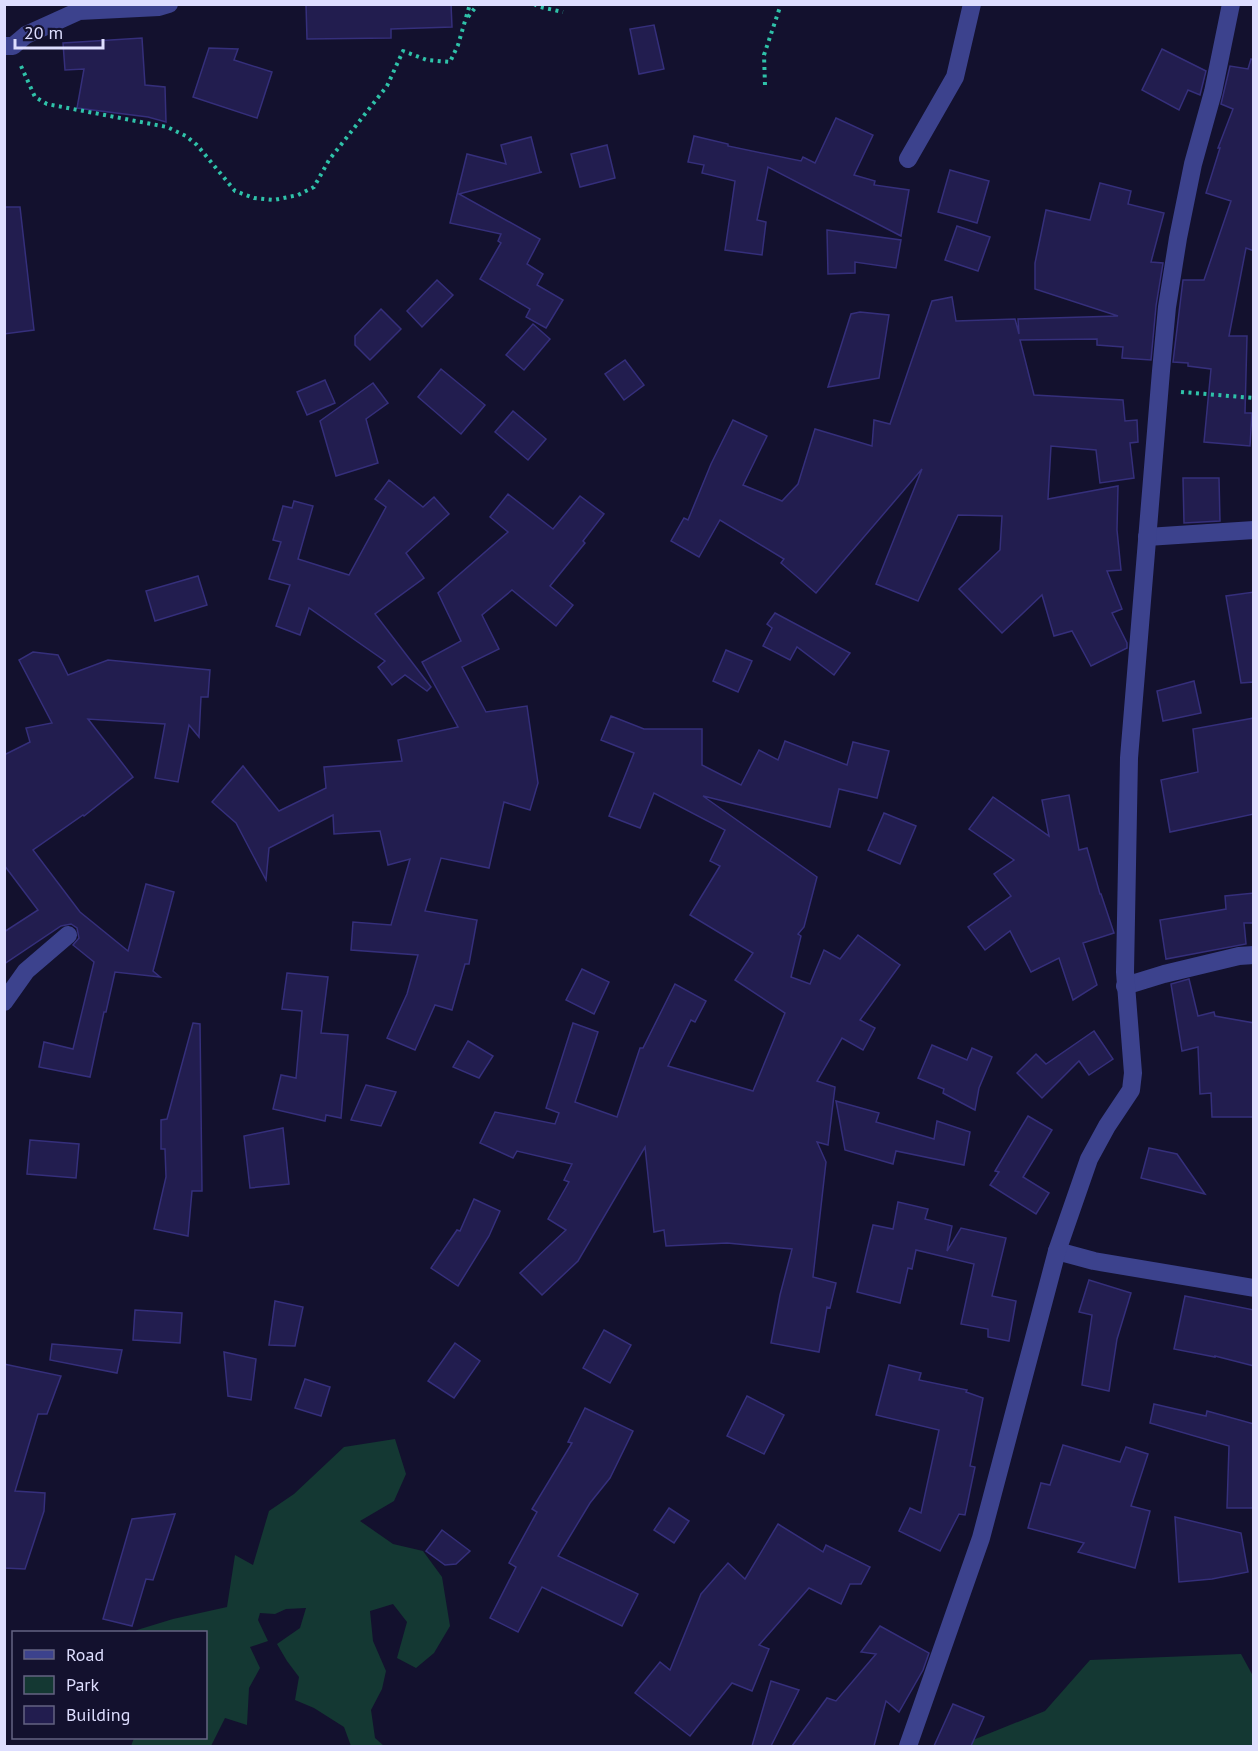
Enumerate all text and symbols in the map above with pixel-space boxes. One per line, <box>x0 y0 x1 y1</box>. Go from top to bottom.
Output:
scale bar <box>15 12 104 50</box>
text: 20 m <box>24 21 63 44</box>
legend <box>12 1631 207 1739</box>
text: Road <box>66 1643 104 1666</box>
text: Park <box>66 1673 99 1696</box>
text: Building <box>66 1703 130 1726</box>

